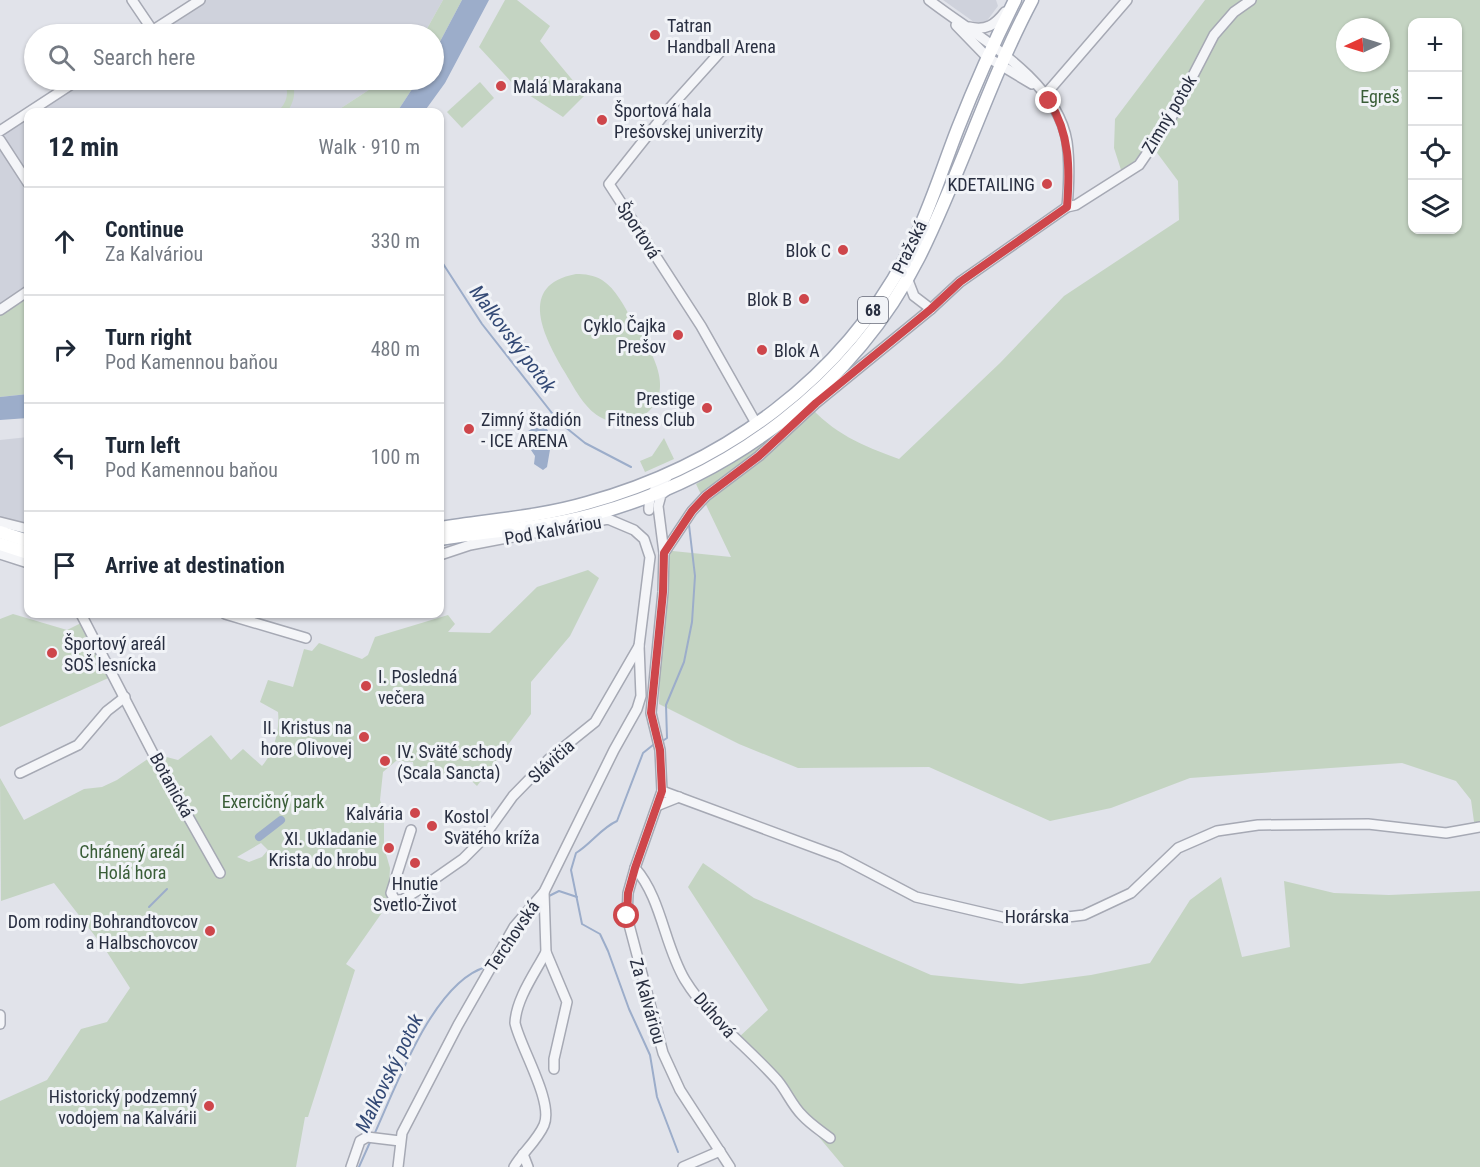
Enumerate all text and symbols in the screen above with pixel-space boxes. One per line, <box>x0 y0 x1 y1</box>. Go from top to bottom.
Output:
place label: Tatran Handball Arena <box>667 15 776 57</box>
north arrow <box>1336 18 1390 72</box>
map controls <box>1408 18 1462 234</box>
button: + <box>1408 18 1462 72</box>
search box <box>24 24 444 90</box>
marker: Tatran Handball Arena <box>648 28 662 42</box>
icon: search <box>45 41 78 74</box>
text: Search here <box>93 45 195 70</box>
street label: Zimný potok <box>1137 71 1201 157</box>
button: − <box>1408 72 1462 126</box>
place label: Malá Marakana <box>513 76 622 97</box>
marker: Malá Marakana <box>494 79 508 93</box>
park label: Egreš <box>1360 86 1400 107</box>
route end <box>1035 87 1061 113</box>
place label: Športová hala Prešovskej univerzity <box>614 100 764 142</box>
marker: Športová hala Prešovskej univerzity <box>595 113 609 127</box>
button: locate <box>1408 126 1462 180</box>
text: 12 min <box>48 132 119 162</box>
text: Walk · 910 m <box>319 135 420 159</box>
place label: KDETAILING <box>947 174 1035 195</box>
marker: KDETAILING <box>1040 177 1054 191</box>
button: layers <box>1408 180 1462 234</box>
street label: Športová <box>613 198 665 262</box>
text: Continue <box>105 217 184 242</box>
street label: Pražská <box>887 217 931 277</box>
icon: ahead <box>48 225 81 258</box>
text: 330 m <box>371 229 420 253</box>
place label: Blok C <box>786 240 831 261</box>
text: Za Kalváriou <box>105 242 203 266</box>
marker: Blok C <box>836 243 850 257</box>
water label: Malkovský potok <box>465 280 562 399</box>
place label: Blok B <box>747 289 792 310</box>
marker: Blok B <box>797 292 811 306</box>
road number: 68 <box>858 297 888 323</box>
place label: Cyklo Čajka Prešov <box>583 315 666 357</box>
text: Turn right <box>105 325 192 350</box>
marker: Cyklo Čajka Prešov <box>671 328 685 342</box>
icon: right <box>48 333 81 366</box>
text: 480 m <box>371 337 420 361</box>
place label: Blok A <box>774 340 820 361</box>
marker: Blok A <box>755 343 769 357</box>
text: Pod Kamennou baňou <box>105 350 278 374</box>
place label: Prestige Fitness Club <box>607 388 695 430</box>
marker: Prestige Fitness Club <box>700 401 714 415</box>
place label: Zimný štadión - ICE ARENA <box>481 409 581 451</box>
marker: Zimný štadión - ICE ARENA <box>462 422 476 436</box>
text: Turn left <box>105 433 180 458</box>
icon: left <box>48 441 81 474</box>
text: 100 m <box>371 445 420 469</box>
text: Pod Kamennou baňou <box>105 458 278 482</box>
street label: Pod Kalváriou <box>503 511 603 549</box>
icon: arrive <box>48 549 81 582</box>
text: Arrive at destination <box>105 553 285 578</box>
place label: Športový areál SOŠ lesnícka <box>64 633 166 675</box>
marker: Športový areál SOŠ lesnícka <box>45 646 59 660</box>
place label: I. Posledná večera <box>378 666 457 708</box>
marker: I. Posledná večera <box>359 679 373 693</box>
place label: II. Kristus na hore Olivovej <box>261 717 352 759</box>
marker: II. Kristus na hore Olivovej <box>357 730 371 744</box>
street label: Slávičia <box>524 735 578 787</box>
place label: IV. Sväté schody (Scala Sancta) <box>397 741 513 784</box>
street label: Botanická <box>146 749 198 821</box>
marker: IV. Sväté schody (Scala Sancta) <box>378 754 392 768</box>
park label: Exercičný park <box>222 791 324 812</box>
place label: Kalvária <box>346 803 403 824</box>
marker: Kalvária <box>408 806 422 820</box>
place label: Kostol Svätého kríža <box>444 806 540 848</box>
marker: Kostol Svätého kríža <box>425 819 439 833</box>
place label: XI. Ukladanie Krista do hrobu <box>269 828 377 870</box>
park label: Chránený areál Holá hora <box>79 841 185 883</box>
marker: XI. Ukladanie Krista do hrobu <box>382 841 396 855</box>
marker: Hnutie Svetlo-Život <box>408 856 422 870</box>
place label: Hnutie Svetlo-Život <box>373 873 457 915</box>
street label: Terchovská <box>481 897 543 975</box>
route start <box>613 902 639 928</box>
street label: Horárska <box>1005 906 1069 927</box>
place label: Dom rodiny Bohrandtovcov a Halbschovcov <box>8 911 198 953</box>
marker: Dom rodiny Bohrandtovcov a Halbschovcov <box>203 924 217 938</box>
street label: Za Kalváriou <box>626 956 670 1046</box>
street label: Dúhová <box>690 988 740 1042</box>
water label: Malkovský potok <box>350 1009 429 1136</box>
place label: Historický podzemný vodojem na Kalvárii <box>49 1086 197 1128</box>
marker: Historický podzemný vodojem na Kalvárii <box>202 1099 216 1113</box>

